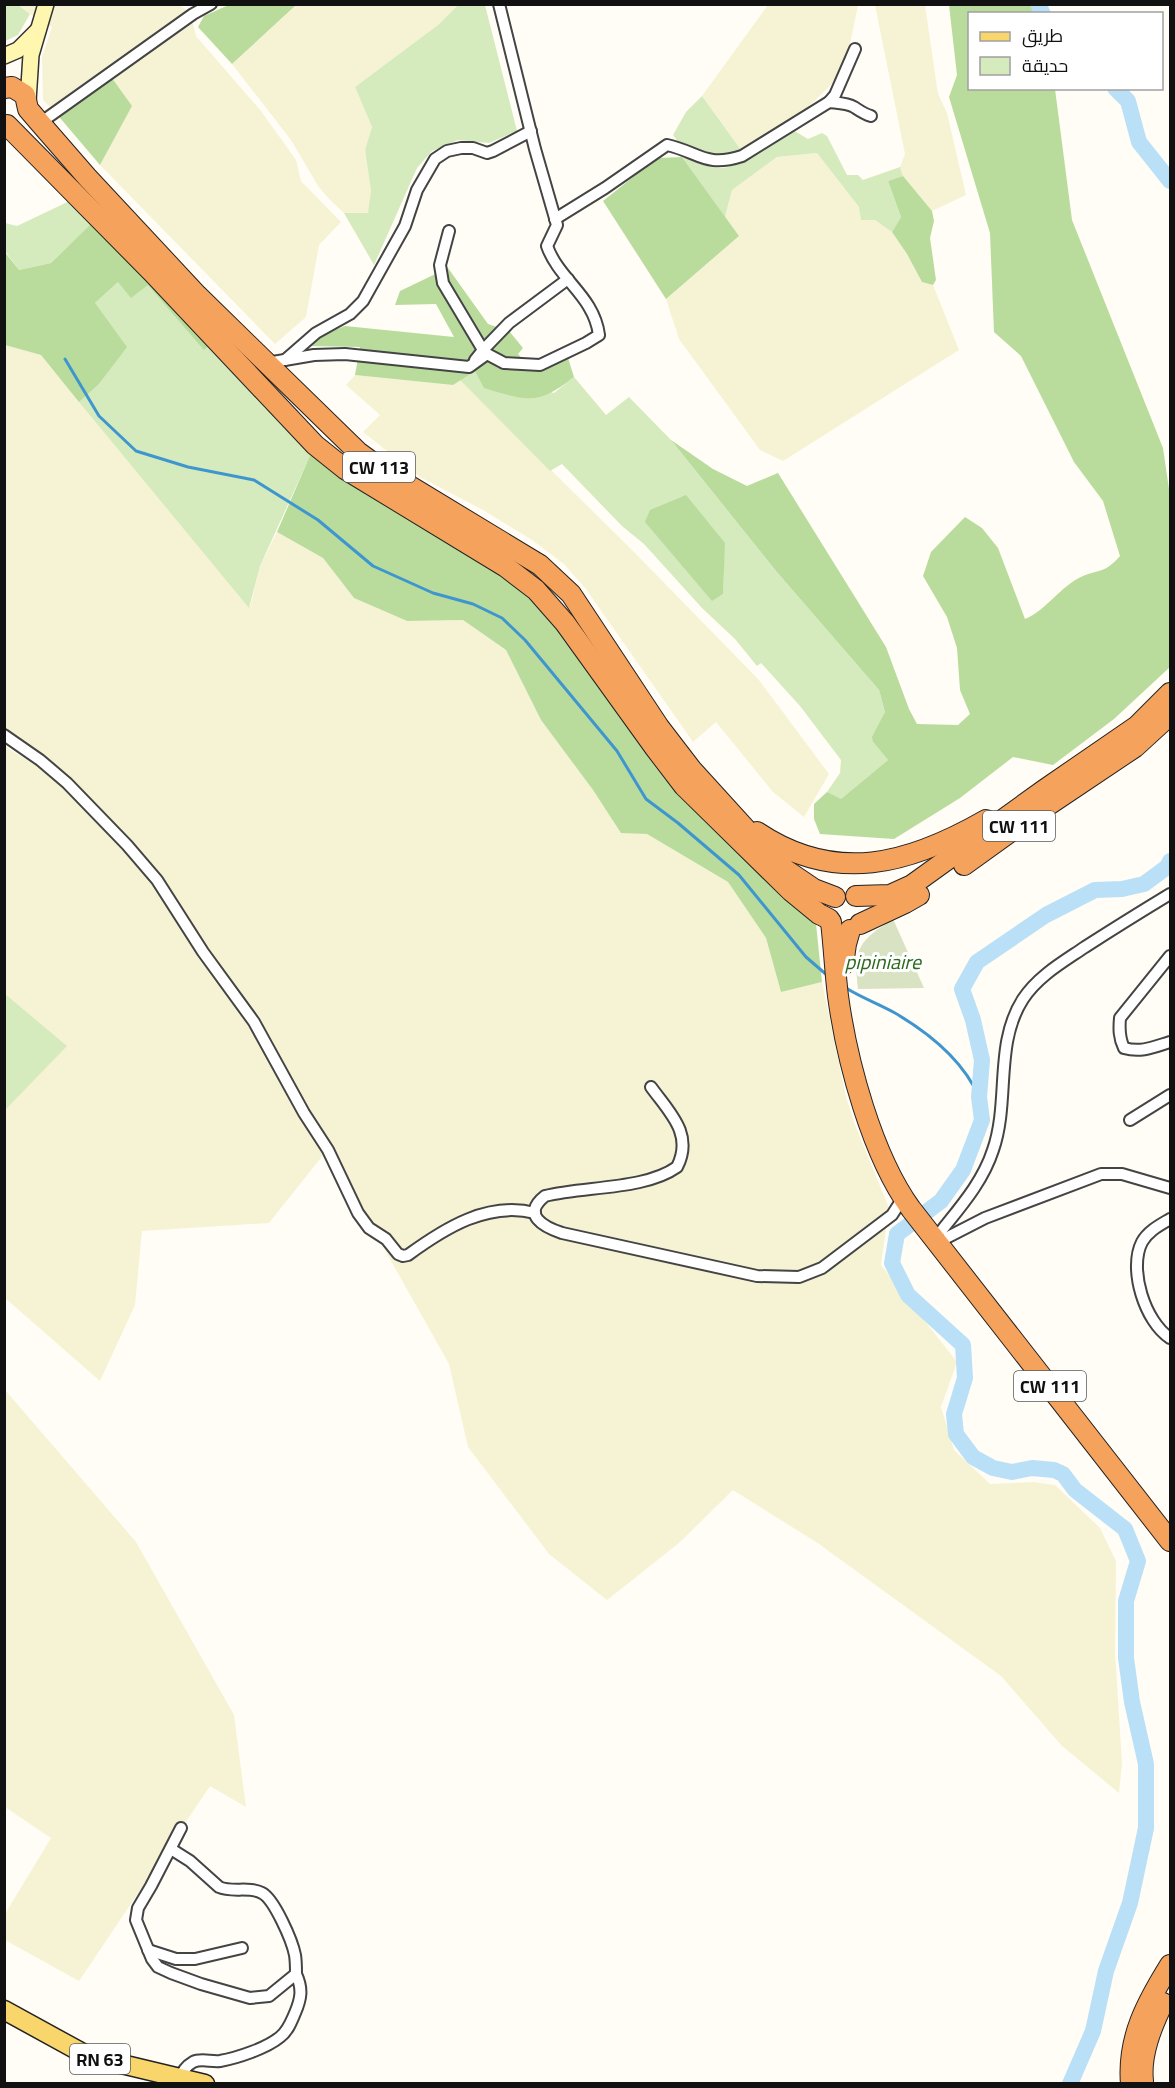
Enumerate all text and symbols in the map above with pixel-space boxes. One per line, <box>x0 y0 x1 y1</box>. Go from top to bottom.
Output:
legend <box>968 12 1163 90</box>
text: طريق <box>1022 19 1063 52</box>
text: حديقة <box>1022 49 1068 82</box>
road number: CW 113 <box>343 452 415 482</box>
road number: CW 111 <box>983 811 1055 841</box>
park label: pipiniaire <box>845 943 923 980</box>
road number: CW 111 <box>1014 1371 1086 1401</box>
road number: RN 63 <box>70 2044 130 2074</box>

